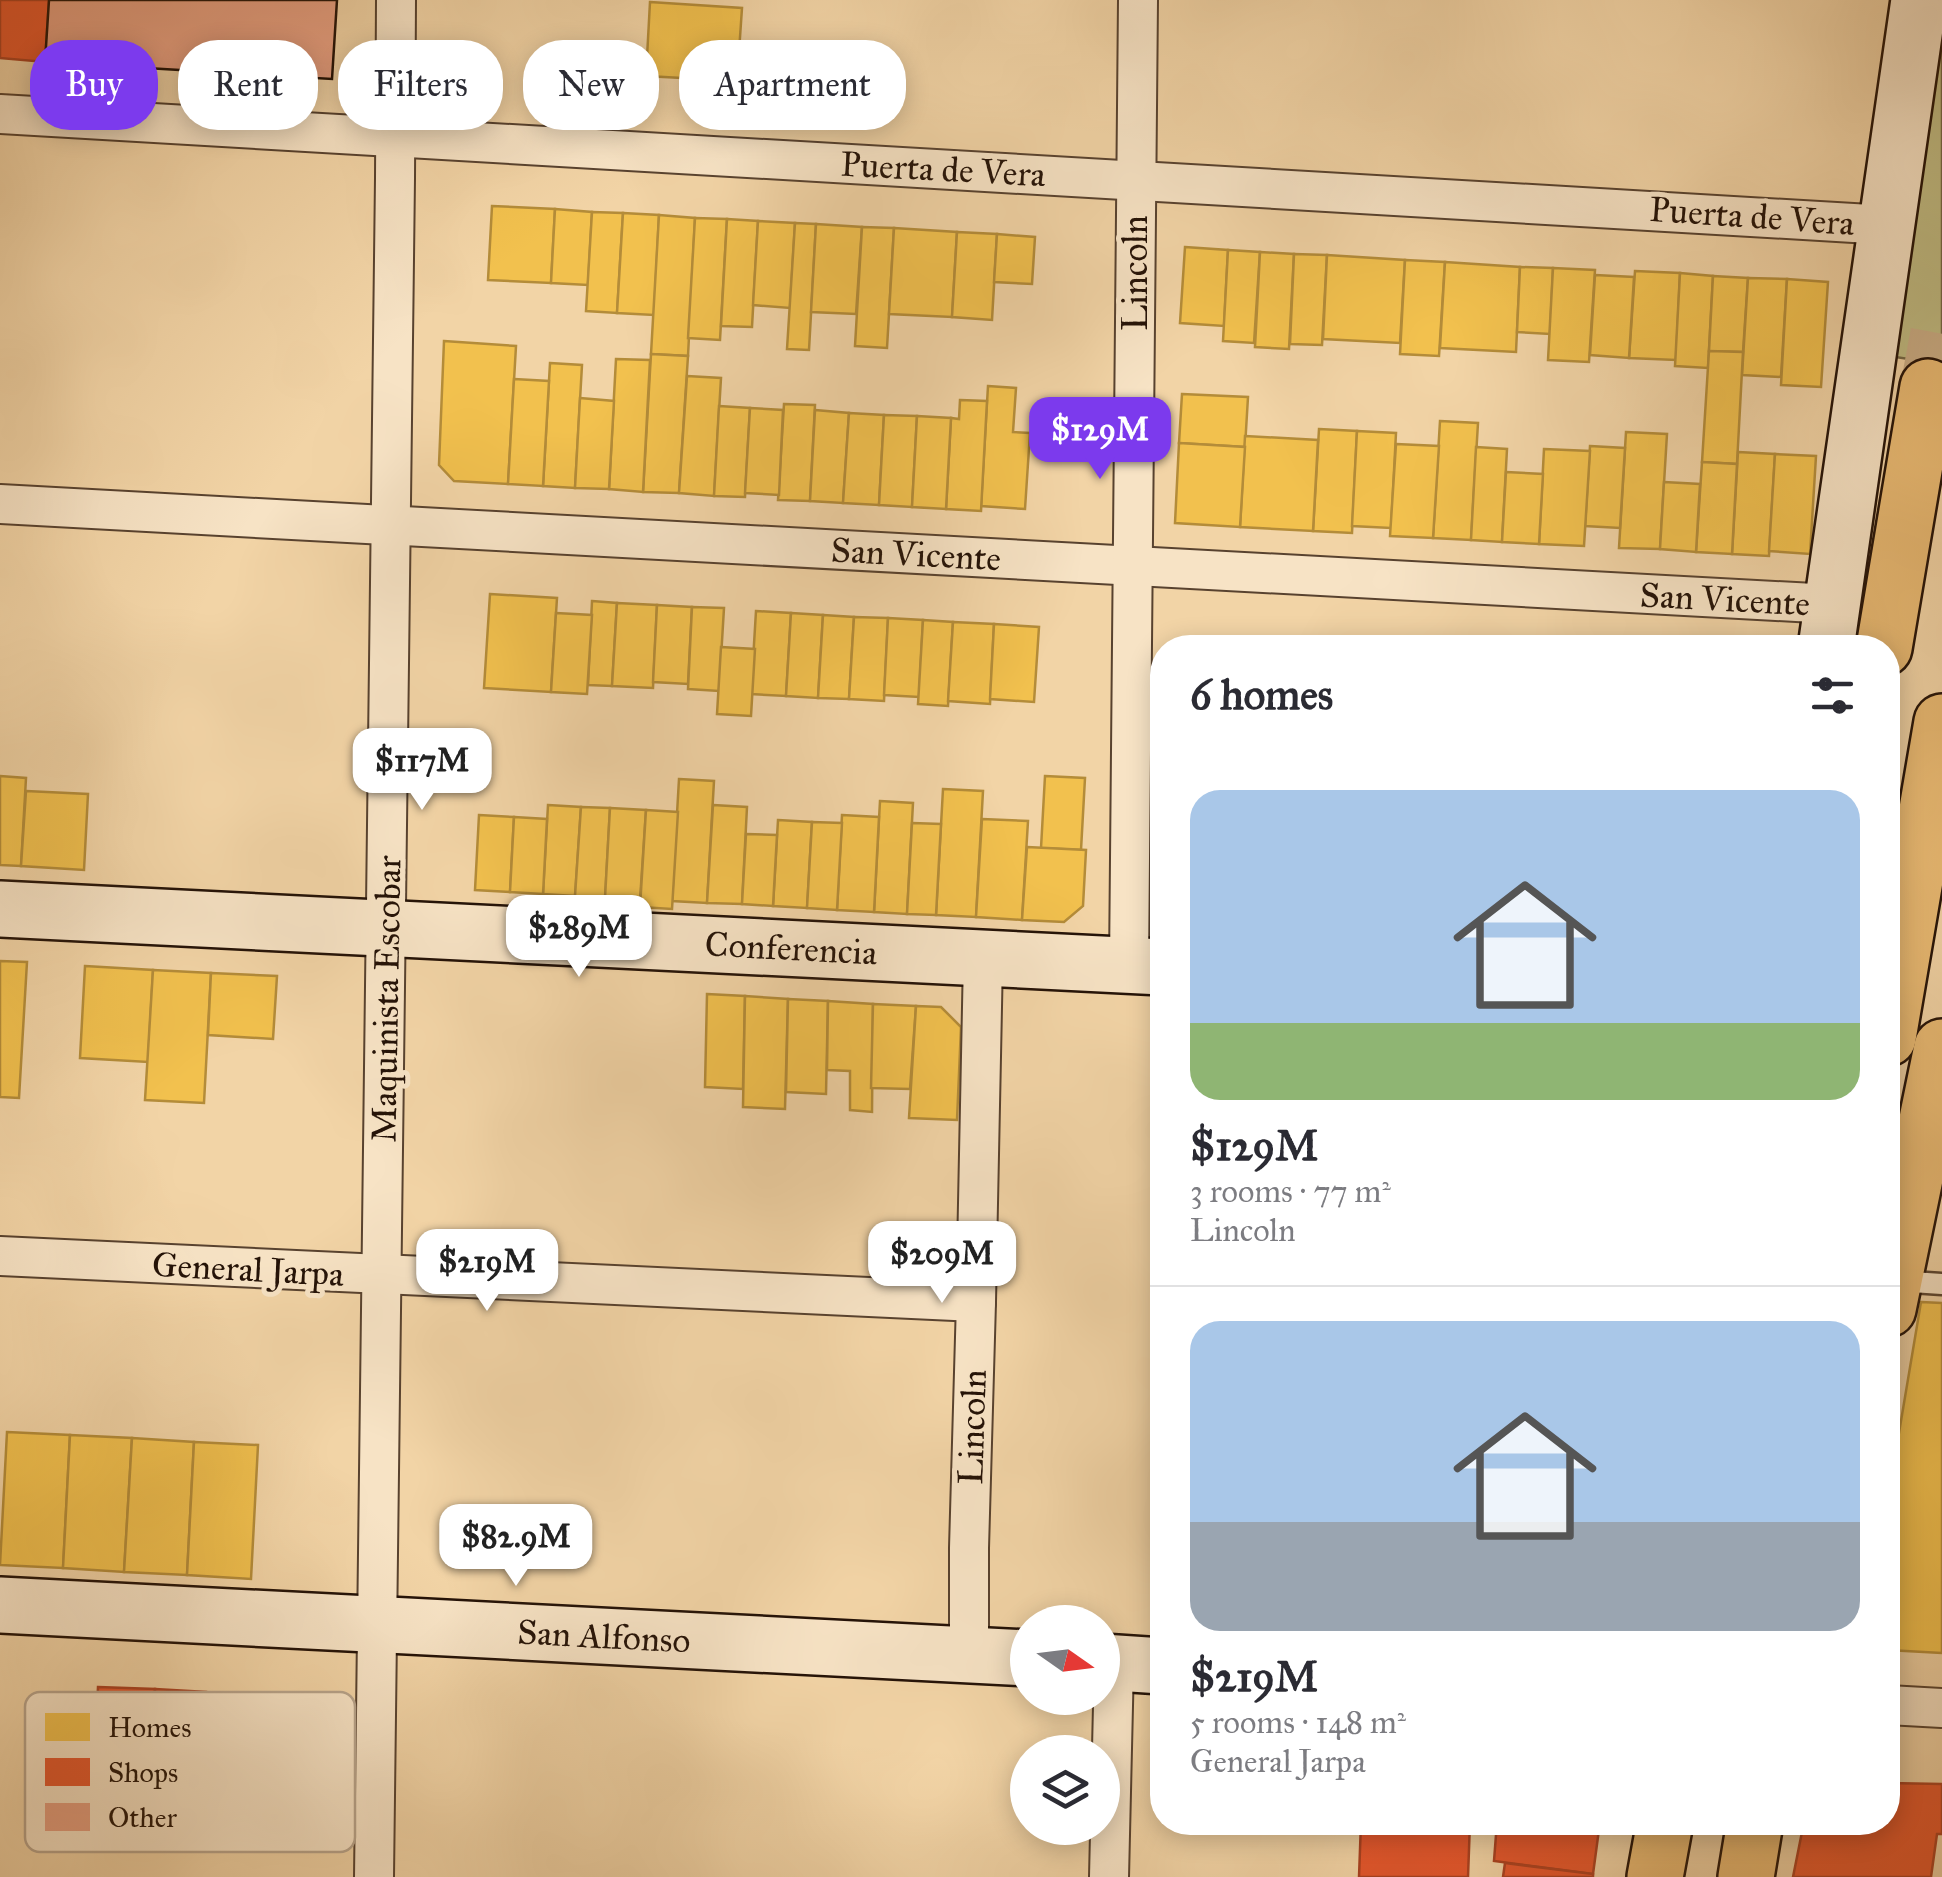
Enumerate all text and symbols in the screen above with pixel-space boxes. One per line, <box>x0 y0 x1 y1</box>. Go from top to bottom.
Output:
chip: Buy <box>30 40 158 130</box>
chip: Rent <box>178 40 318 130</box>
chip: Filters <box>338 40 503 130</box>
chip: New <box>523 40 659 130</box>
chip: Apartment <box>679 40 906 130</box>
street label: Puerta de Vera <box>839 143 1047 196</box>
street label: Puerta de Vera <box>1648 188 1856 245</box>
street label: Lincoln <box>1114 215 1157 331</box>
pin: $129M <box>1030 397 1170 482</box>
text: $129M <box>1051 410 1149 449</box>
street label: San Vicente <box>830 529 1002 580</box>
street label: San Vicente <box>1639 574 1811 625</box>
icon: filters <box>1805 668 1860 723</box>
text: 6 homes <box>1190 669 1333 721</box>
pin: $117M <box>352 728 492 813</box>
text: $117M <box>375 741 469 780</box>
street label: Maquinista Escobar <box>362 854 411 1143</box>
icon: home <box>1435 855 1615 1035</box>
pin: $289M <box>509 895 649 980</box>
text: $289M <box>528 908 630 947</box>
street label: Conferencia <box>704 923 878 974</box>
text: $129M <box>1190 1120 1318 1172</box>
text: 3 rooms · 77 m² <box>1190 1172 1391 1211</box>
text: Lincoln <box>1190 1211 1295 1250</box>
pin: $209M <box>872 1221 1012 1306</box>
pin: $219M <box>417 1229 557 1314</box>
text: $209M <box>890 1234 994 1273</box>
text: $219M <box>438 1242 536 1281</box>
street label: General Jarpa <box>151 1243 345 1296</box>
street label: Lincoln <box>949 1369 996 1485</box>
icon: home <box>1435 1386 1615 1566</box>
pin: $82.9M <box>435 1504 597 1589</box>
text: $82.9M <box>461 1517 571 1556</box>
north arrow <box>1010 1605 1120 1715</box>
map controls <box>1010 1605 1120 1845</box>
street label: San Alfonso <box>516 1610 692 1663</box>
text: $219M <box>1190 1651 1318 1703</box>
legend <box>25 1692 355 1852</box>
text: 5 rooms · 148 m² <box>1190 1703 1406 1742</box>
text: Homes <box>108 1710 191 1745</box>
button: layers <box>1010 1735 1120 1845</box>
text: General Jarpa <box>1190 1742 1366 1781</box>
text: Shops <box>108 1755 178 1790</box>
text: Other <box>108 1800 177 1835</box>

